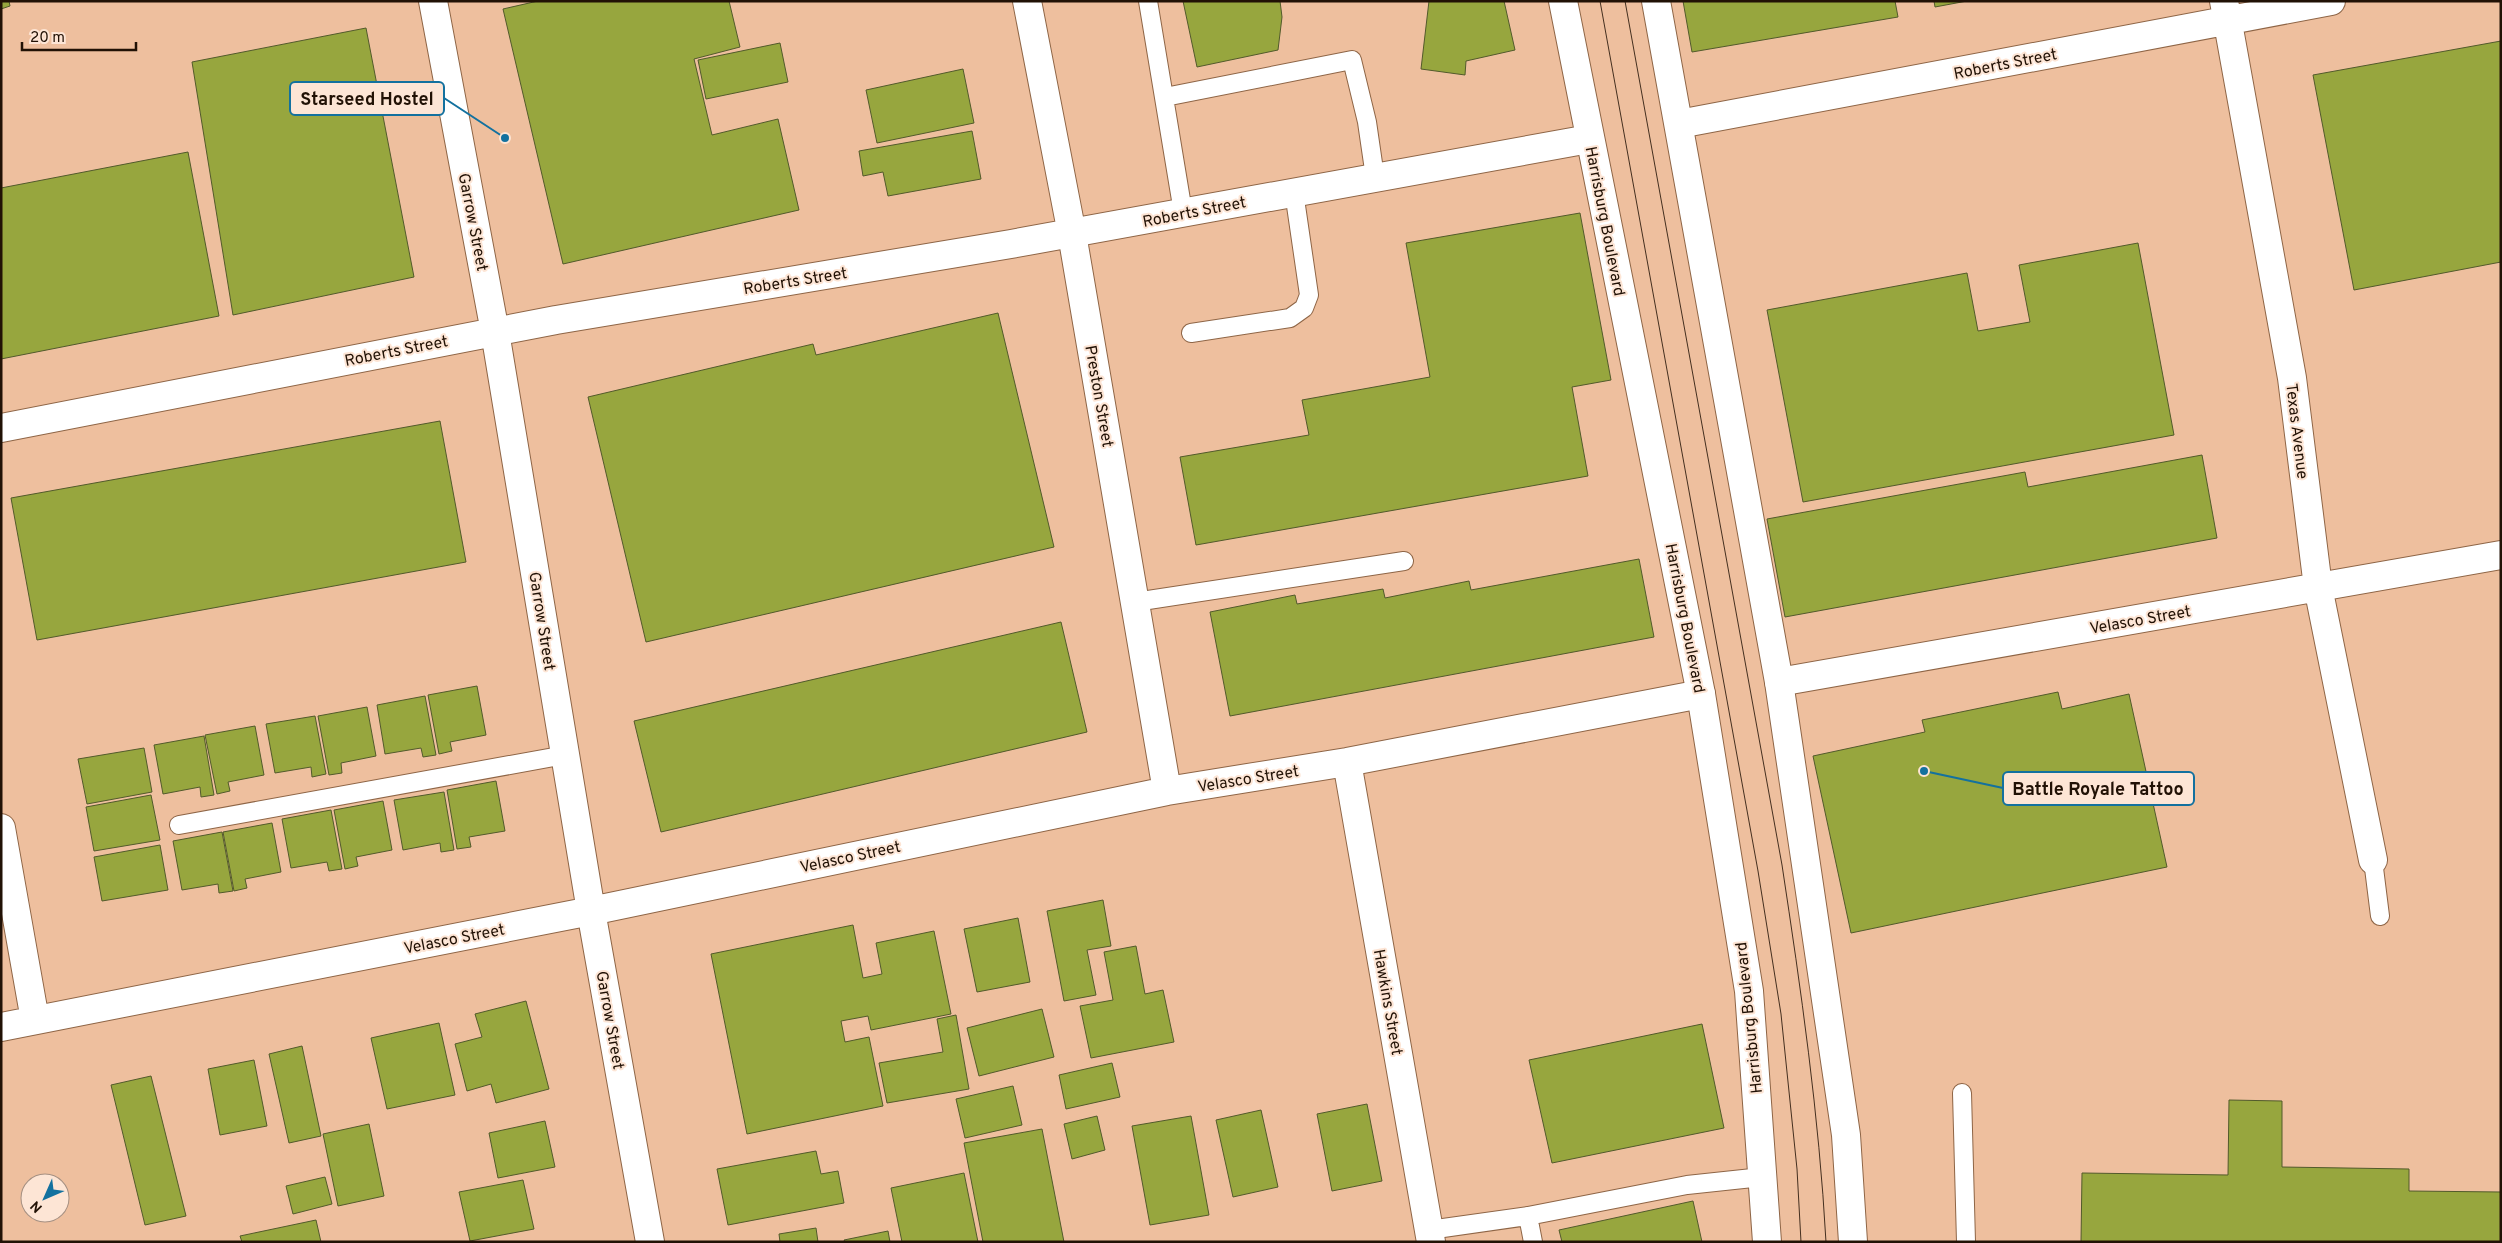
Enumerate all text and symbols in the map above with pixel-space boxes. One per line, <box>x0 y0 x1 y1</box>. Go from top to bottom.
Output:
scale bar <box>22 20 136 52</box>
text: 20 m <box>30 29 65 48</box>
street label: Roberts Street <box>1952 45 2059 85</box>
callout: Starseed Hostel <box>290 82 444 115</box>
text: Starseed Hostel <box>300 89 434 112</box>
street label: Harrisburg Boulevard <box>1580 145 1628 298</box>
street label: Garrow Street <box>453 172 491 273</box>
street label: Roberts Street <box>1141 193 1248 233</box>
street label: Roberts Street <box>742 264 849 300</box>
street label: Roberts Street <box>343 332 450 372</box>
street label: Preston Street <box>1079 344 1117 449</box>
street label: Texas Avenue <box>2280 382 2312 480</box>
street label: Harrisburg Boulevard <box>1660 542 1708 695</box>
street label: Garrow Street <box>523 571 559 672</box>
street label: Velasco Street <box>2088 602 2192 640</box>
street label: Velasco Street <box>1196 762 1300 798</box>
callout: Battle Royale Tattoo <box>2003 772 2194 805</box>
text: Battle Royale Tattoo <box>2012 779 2184 802</box>
street label: Velasco Street <box>798 838 903 878</box>
street label: Velasco Street <box>402 920 507 960</box>
street label: Harrisburg Boulevard <box>1732 941 1768 1095</box>
street label: Hawkins Street <box>1368 948 1406 1057</box>
street label: Garrow Street <box>591 970 628 1071</box>
north arrow <box>20 1173 70 1223</box>
text: N <box>27 1197 46 1216</box>

